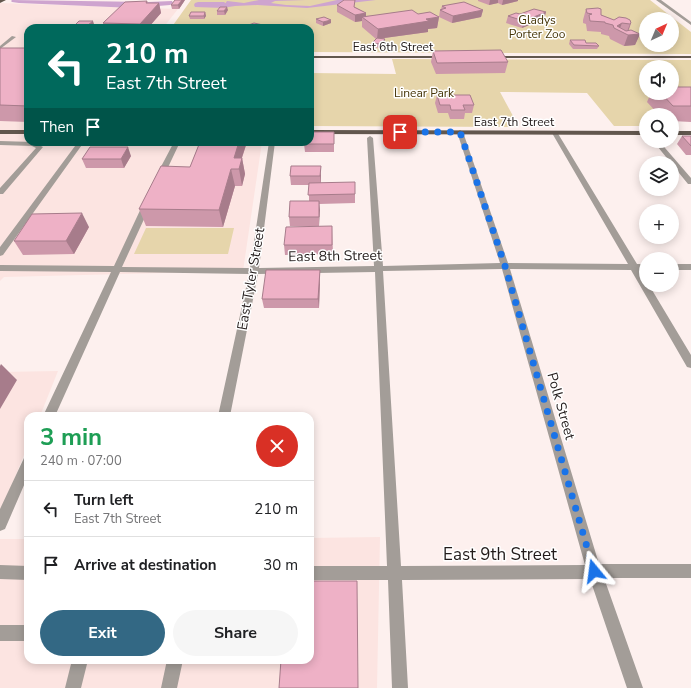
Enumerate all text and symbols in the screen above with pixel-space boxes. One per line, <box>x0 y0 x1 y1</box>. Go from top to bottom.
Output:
park label: Gladys Porter Zoo <box>509 12 566 42</box>
north arrow <box>639 12 679 52</box>
map controls <box>639 12 679 292</box>
text: 210 m <box>106 35 189 73</box>
street label: East 6th Street <box>353 39 434 55</box>
icon: left <box>40 40 92 92</box>
button: sound <box>639 60 679 100</box>
text: East 7th Street <box>106 71 226 95</box>
park label: Linear Park <box>394 85 455 101</box>
button: search <box>639 108 679 148</box>
street label: East 7th Street <box>474 114 555 130</box>
pin <box>383 115 417 149</box>
icon: arrive <box>82 116 104 138</box>
text: Then <box>40 117 74 137</box>
icon: arrive <box>389 121 411 143</box>
button: layers <box>639 156 679 196</box>
button: + <box>639 204 679 244</box>
street label: East Tyler Street <box>233 226 269 332</box>
street label: East 8th Street <box>288 246 382 266</box>
button: − <box>639 252 679 292</box>
street label: Polk Street <box>542 370 580 442</box>
text: 3 min <box>40 421 102 453</box>
button: close <box>256 425 298 467</box>
text: 240 m · 07:00 <box>40 452 122 470</box>
text: Turn left <box>74 490 133 510</box>
icon: left <box>40 498 62 520</box>
text: 210 m <box>254 499 298 519</box>
text: East 7th Street <box>74 510 161 528</box>
street label: East 9th Street <box>443 543 558 566</box>
position arrow <box>573 550 615 592</box>
icon: arrive <box>40 554 62 576</box>
text: Arrive at destination <box>74 555 217 575</box>
text: 30 m <box>263 555 298 575</box>
button: Exit <box>40 610 165 656</box>
button: Share <box>173 610 298 656</box>

